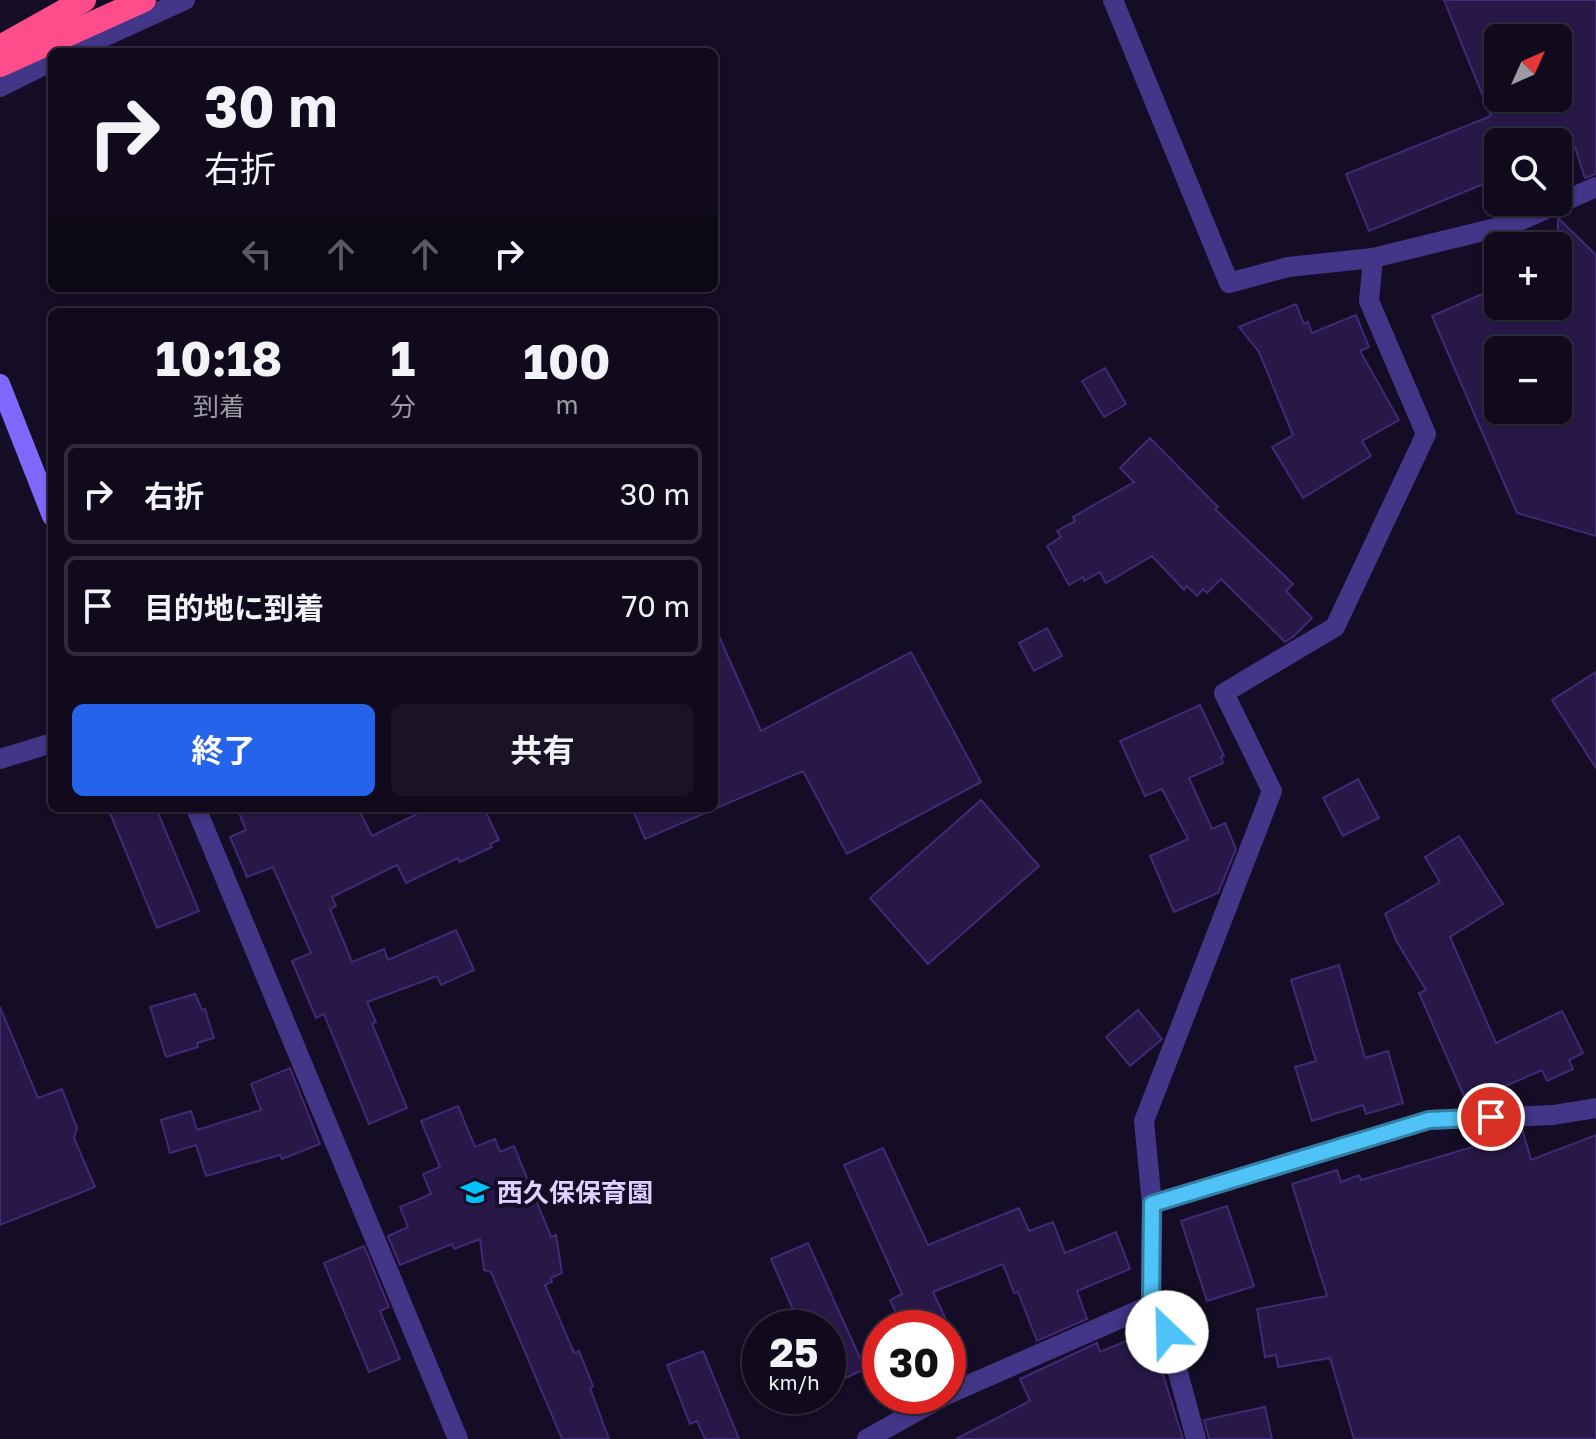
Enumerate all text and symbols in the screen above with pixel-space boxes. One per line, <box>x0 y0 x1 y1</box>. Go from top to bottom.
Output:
north arrow <box>1484 24 1572 112</box>
map controls <box>1484 24 1572 424</box>
text: 30 m <box>204 72 338 139</box>
icon: right <box>72 80 176 184</box>
button: search <box>1484 128 1572 216</box>
text: 右折 <box>204 147 276 190</box>
icon: left <box>235 232 279 276</box>
icon: ahead <box>319 232 363 276</box>
icon: ahead <box>403 232 447 276</box>
icon: right <box>487 232 531 276</box>
button: + <box>1484 232 1572 320</box>
text: 10:18 <box>156 329 282 387</box>
text: 1 <box>390 329 415 387</box>
text: 100 <box>523 332 610 390</box>
button: − <box>1484 336 1572 424</box>
text: m <box>555 389 578 420</box>
text: 到着 <box>193 391 245 422</box>
text: 分 <box>390 391 416 422</box>
icon: right <box>76 472 120 516</box>
text: 30 m <box>620 476 690 512</box>
text: 右折 <box>144 478 204 514</box>
icon: arrive <box>76 584 120 628</box>
text: 70 m <box>621 588 690 624</box>
text: 目的地に到着 <box>144 590 324 626</box>
button: 終了 <box>72 704 375 796</box>
button: 共有 <box>391 704 694 796</box>
pin <box>1457 1083 1525 1151</box>
icon: arrive <box>1469 1095 1513 1139</box>
school or university icon: 西久保保育園 <box>460 1177 490 1207</box>
place label: 西久保保育園 <box>497 1177 653 1208</box>
position arrow <box>1125 1290 1209 1374</box>
speed limit sign: 30 <box>862 1310 966 1414</box>
text: 25 <box>770 1328 818 1376</box>
text: km/h <box>769 1370 819 1394</box>

